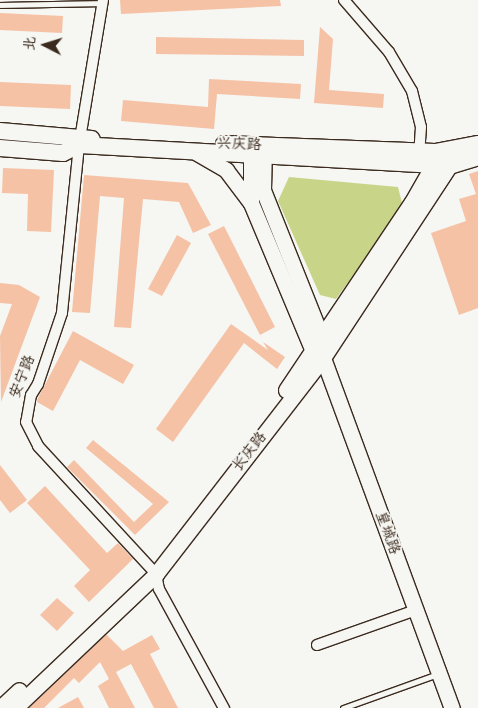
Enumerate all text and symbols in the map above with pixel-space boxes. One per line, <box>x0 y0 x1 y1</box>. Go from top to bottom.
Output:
north arrow <box>20 20 70 70</box>
text: 北 <box>18 36 42 52</box>
street label: 兴庆路 <box>216 135 262 155</box>
street label: 安宁路 <box>7 353 39 401</box>
street label: 长庆路 <box>229 429 271 475</box>
street label: 皇城路 <box>371 509 403 557</box>

